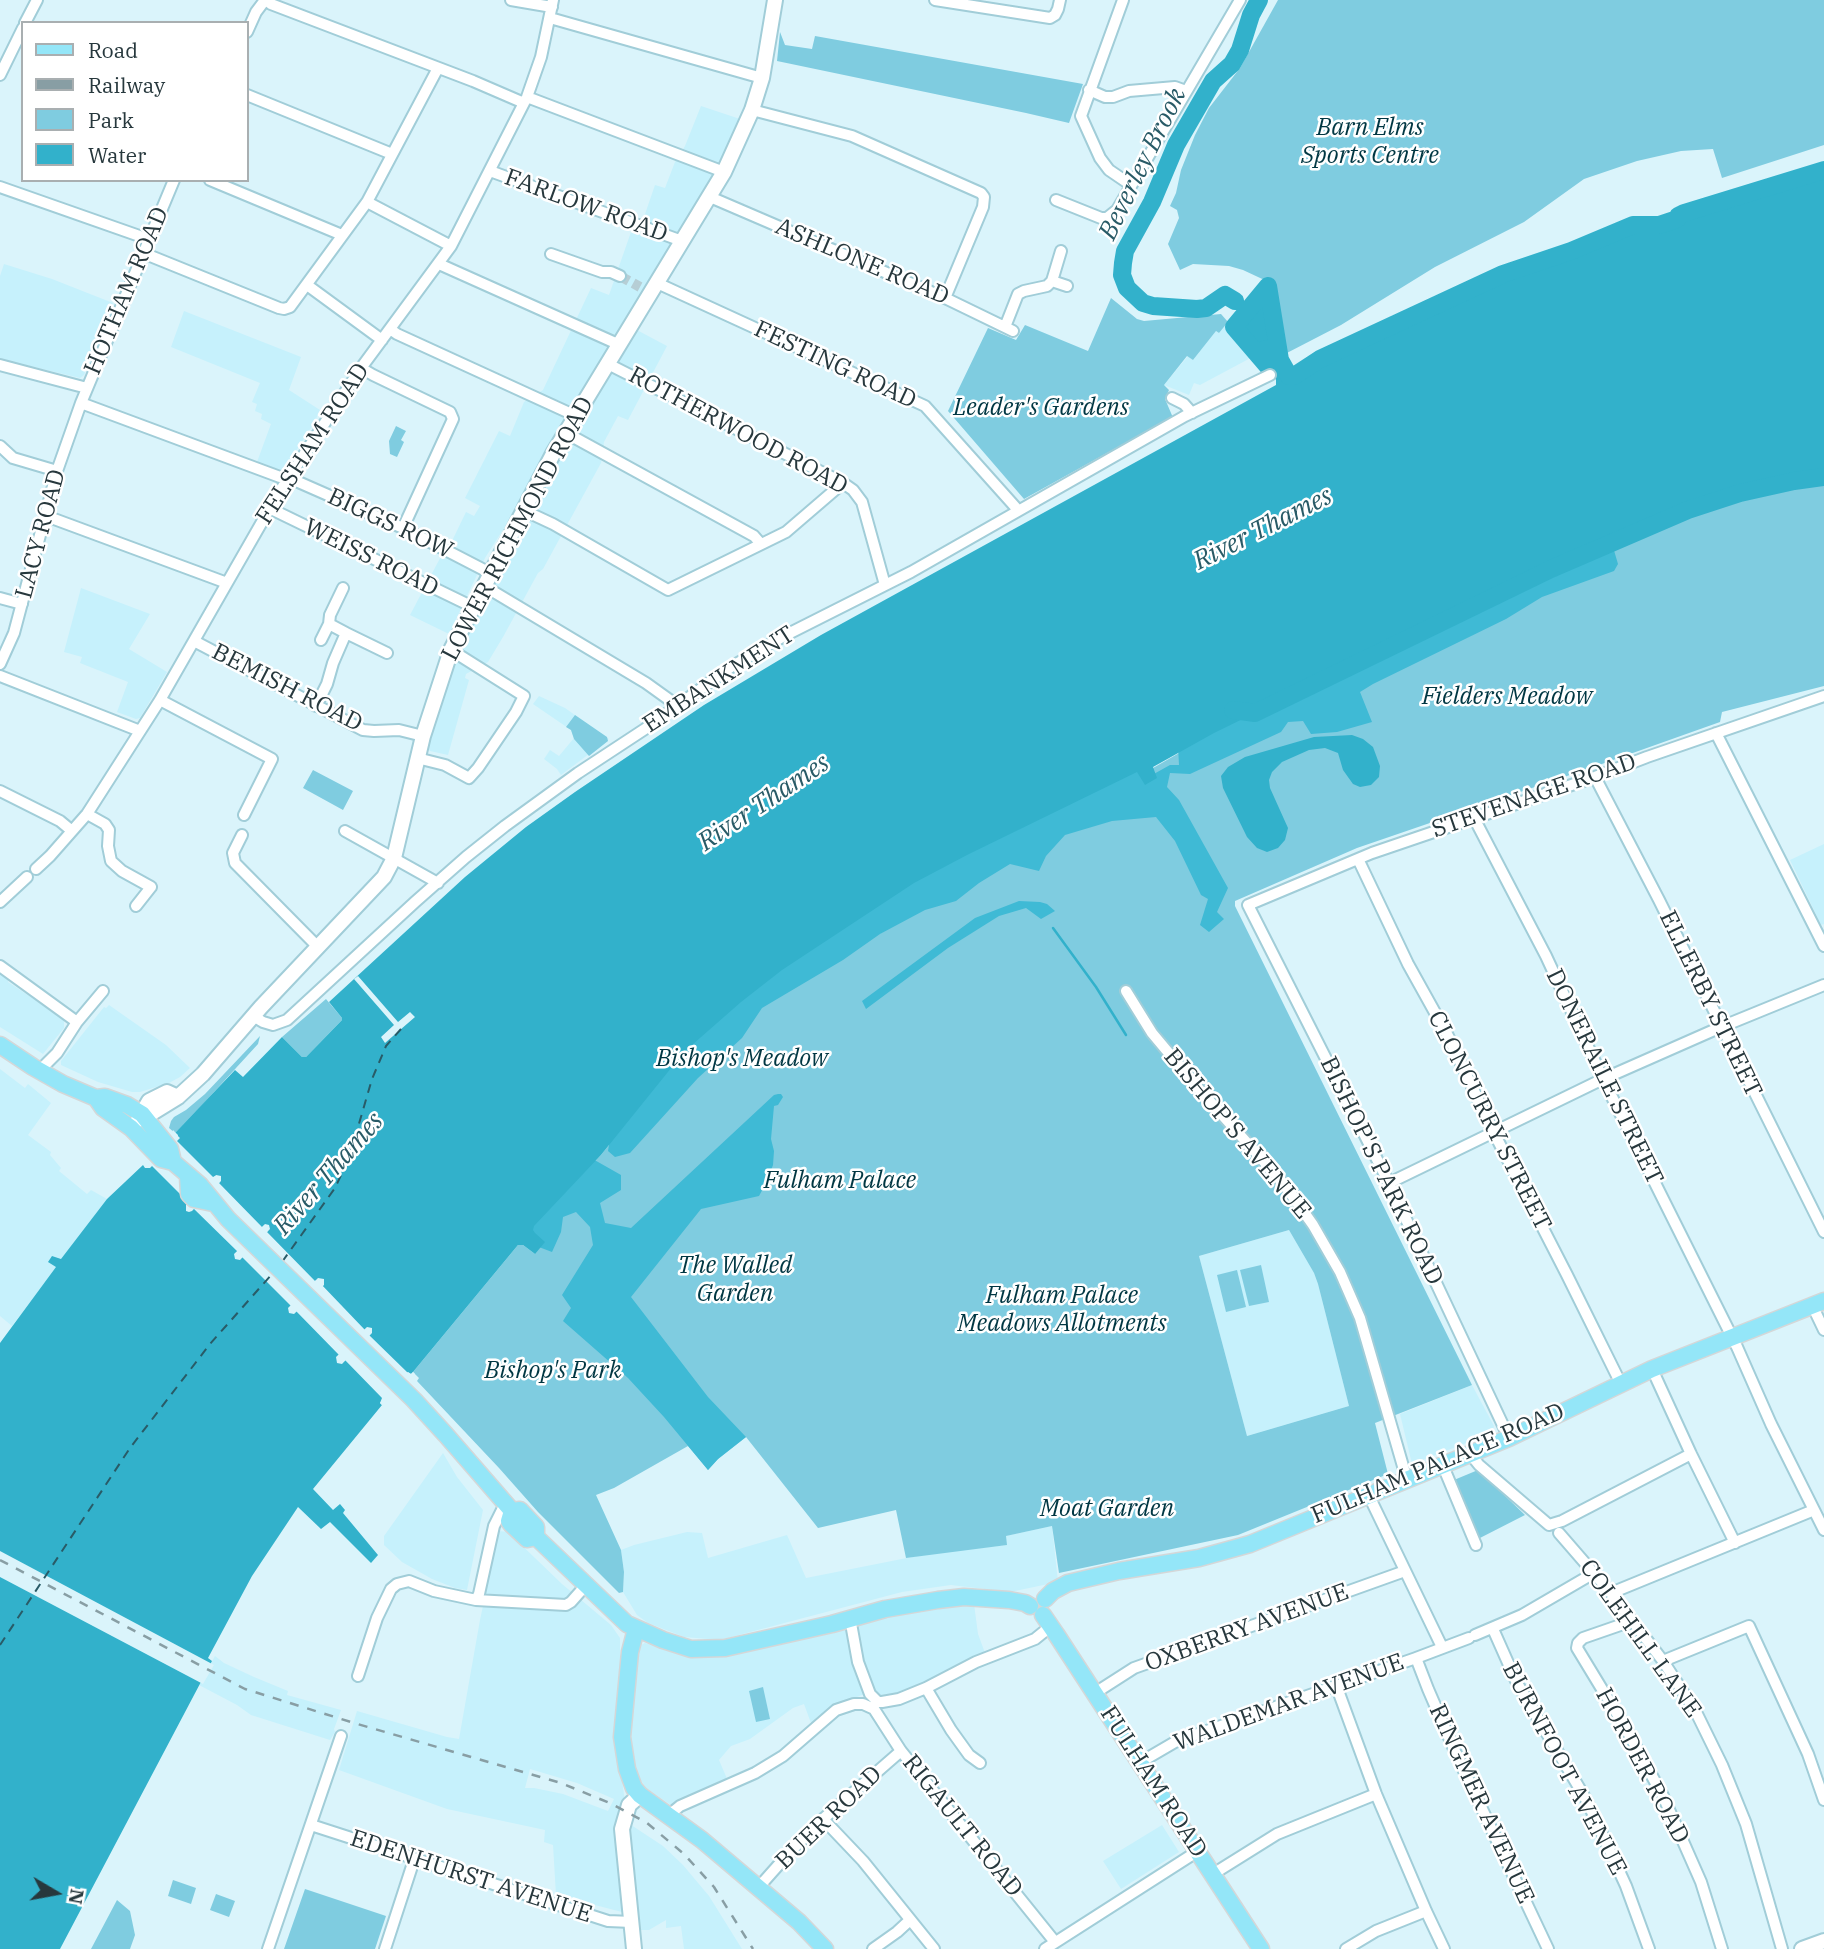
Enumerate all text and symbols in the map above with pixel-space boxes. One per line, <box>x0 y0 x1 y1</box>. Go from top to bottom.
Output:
legend <box>21 21 248 182</box>
text: Road <box>88 36 138 64</box>
text: Railway <box>88 71 165 99</box>
water label: Beverley Brook <box>1093 83 1193 245</box>
text: Park <box>88 106 134 134</box>
park label: Barn Elms Sports Centre <box>1301 114 1439 170</box>
text: Water <box>88 141 146 169</box>
street label: FARLOW ROAD <box>500 163 672 249</box>
street label: HOTHAM ROAD <box>79 203 175 379</box>
street label: ASHLONE ROAD <box>771 212 953 312</box>
street label: FESTING ROAD <box>749 315 921 415</box>
street label: FELSHAM ROAD <box>250 358 376 530</box>
street label: ROTHERWOOD ROAD <box>623 361 853 501</box>
street label: LOWER RICHMOND ROAD <box>436 392 600 666</box>
park label: Leader's Gardens <box>953 394 1129 422</box>
street label: LACY ROAD <box>10 466 72 602</box>
water label: River Thames <box>1188 481 1338 577</box>
street label: BIGGS ROW <box>323 482 457 566</box>
street label: WEISS ROAD <box>299 513 443 603</box>
street label: EMBANKMENT <box>638 620 800 740</box>
street label: BEMISH ROAD <box>207 638 367 738</box>
park label: Fielders Meadow <box>1422 683 1592 711</box>
street label: STEVENAGE ROAD <box>1428 747 1640 845</box>
water label: River Thames <box>692 748 836 858</box>
street label: ELLERBY STREET <box>1652 906 1768 1102</box>
street label: DONERAILE STREET <box>1539 964 1669 1190</box>
street label: CLONCURRY STREET <box>1421 1006 1557 1236</box>
street label: BISHOP'S AVENUE <box>1157 1043 1317 1225</box>
park label: Bishop's Meadow <box>656 1045 828 1073</box>
street label: BISHOP'S PARK ROAD <box>1313 1052 1449 1290</box>
water label: River Thames <box>268 1107 390 1241</box>
park label: Fulham Palace <box>764 1167 916 1195</box>
park label: The Walled Garden <box>678 1252 792 1308</box>
park label: Fulham Palace Meadows Allotments <box>957 1282 1167 1338</box>
park label: Bishop's Park <box>484 1357 622 1385</box>
street label: FULHAM PALACE ROAD <box>1307 1398 1569 1530</box>
park label: Moat Garden <box>1040 1495 1174 1523</box>
street label: COLEHILL LANE <box>1573 1554 1707 1724</box>
street label: OXBERRY AVENUE <box>1141 1578 1353 1678</box>
street label: WALDEMAR AVENUE <box>1170 1648 1408 1758</box>
street label: BURNFOOT AVENUE <box>1496 1658 1632 1880</box>
street label: HORDER ROAD <box>1589 1683 1695 1849</box>
street label: RINGMER AVENUE <box>1422 1700 1540 1908</box>
street label: FULHAM ROAD <box>1093 1701 1213 1863</box>
street label: RIGAULT ROAD <box>896 1749 1028 1903</box>
street label: BUER ROAD <box>770 1760 888 1876</box>
street label: EDENHURST AVENUE <box>347 1824 595 1930</box>
north arrow <box>21 1858 91 1928</box>
text: N <box>64 1887 90 1906</box>

